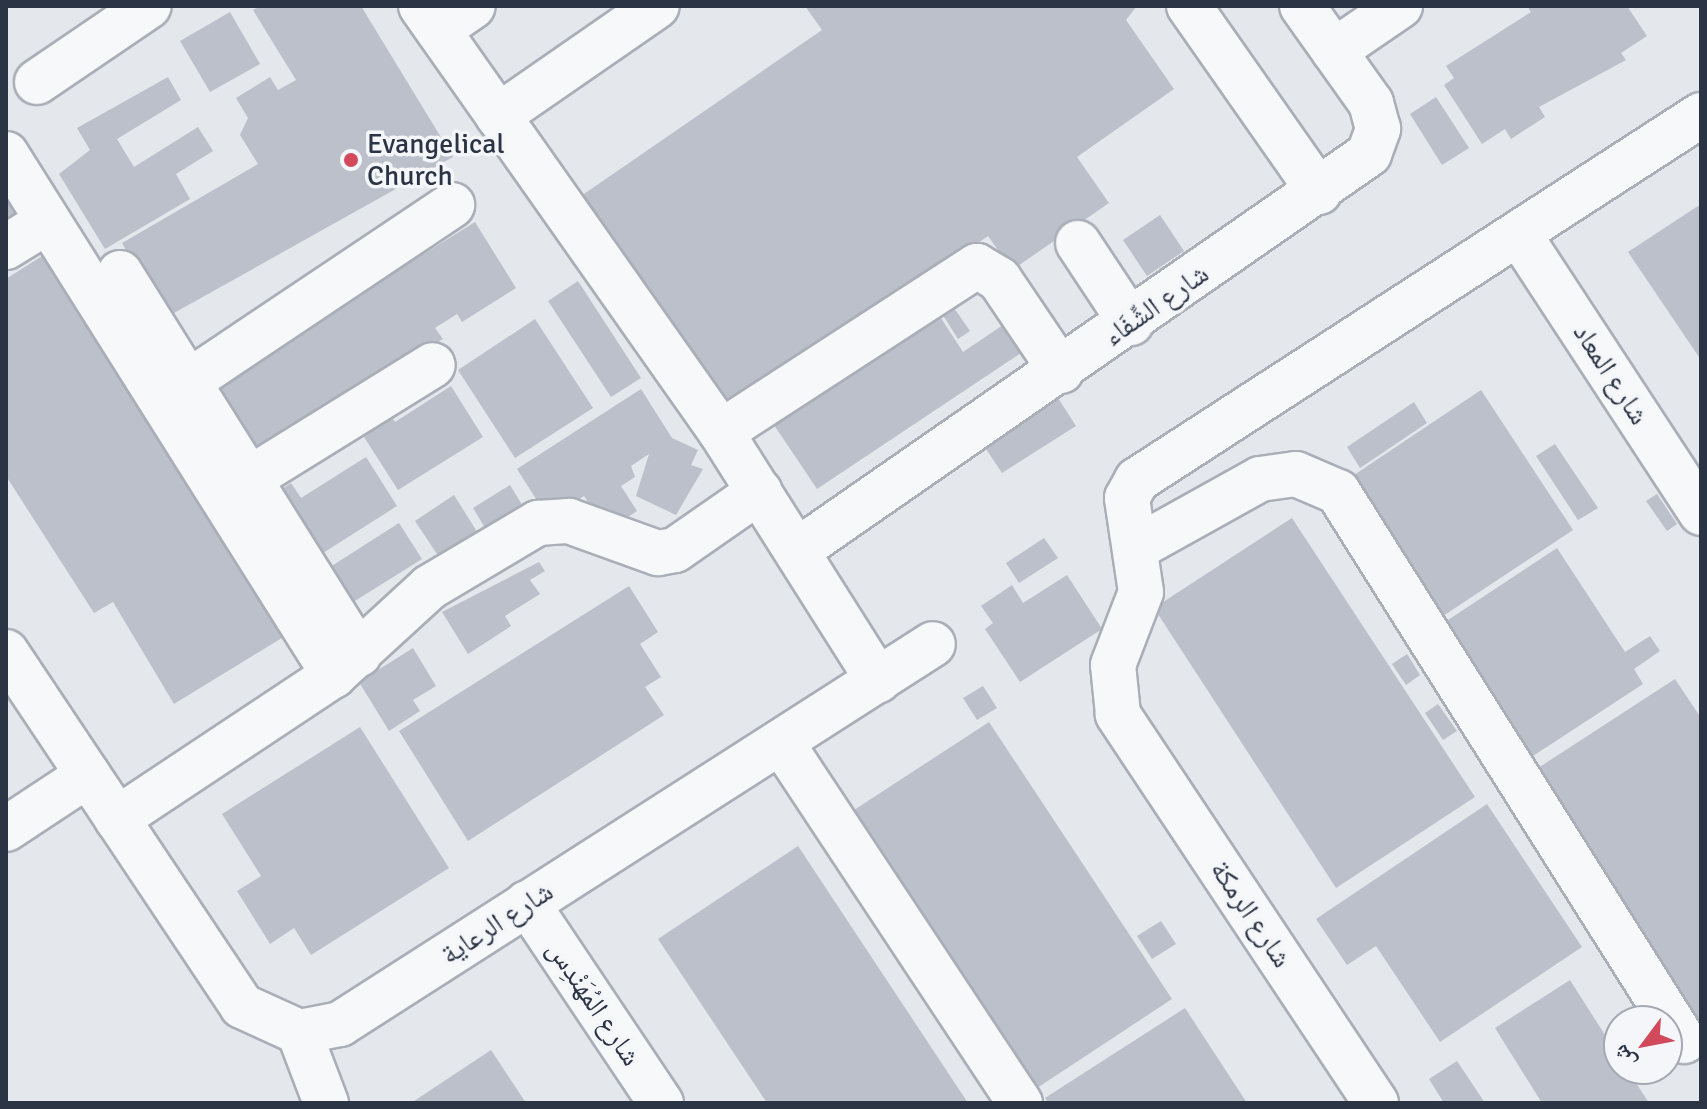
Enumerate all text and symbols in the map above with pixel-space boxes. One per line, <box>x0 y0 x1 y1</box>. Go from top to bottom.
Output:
place label: Evangelical Church <box>367 127 505 193</box>
marker: Evangelical Church <box>342 151 360 169</box>
street label: شارع الشِّفَاء <box>1097 257 1215 353</box>
street label: شارع المعاد <box>1566 317 1656 431</box>
street label: شارع الرمكة <box>1203 854 1299 974</box>
street label: شارع الرعاية <box>435 874 559 972</box>
street label: شارع المُهَنْدِس <box>540 934 648 1072</box>
north arrow <box>1603 1005 1683 1085</box>
text: ش <box>1606 1040 1642 1074</box>

